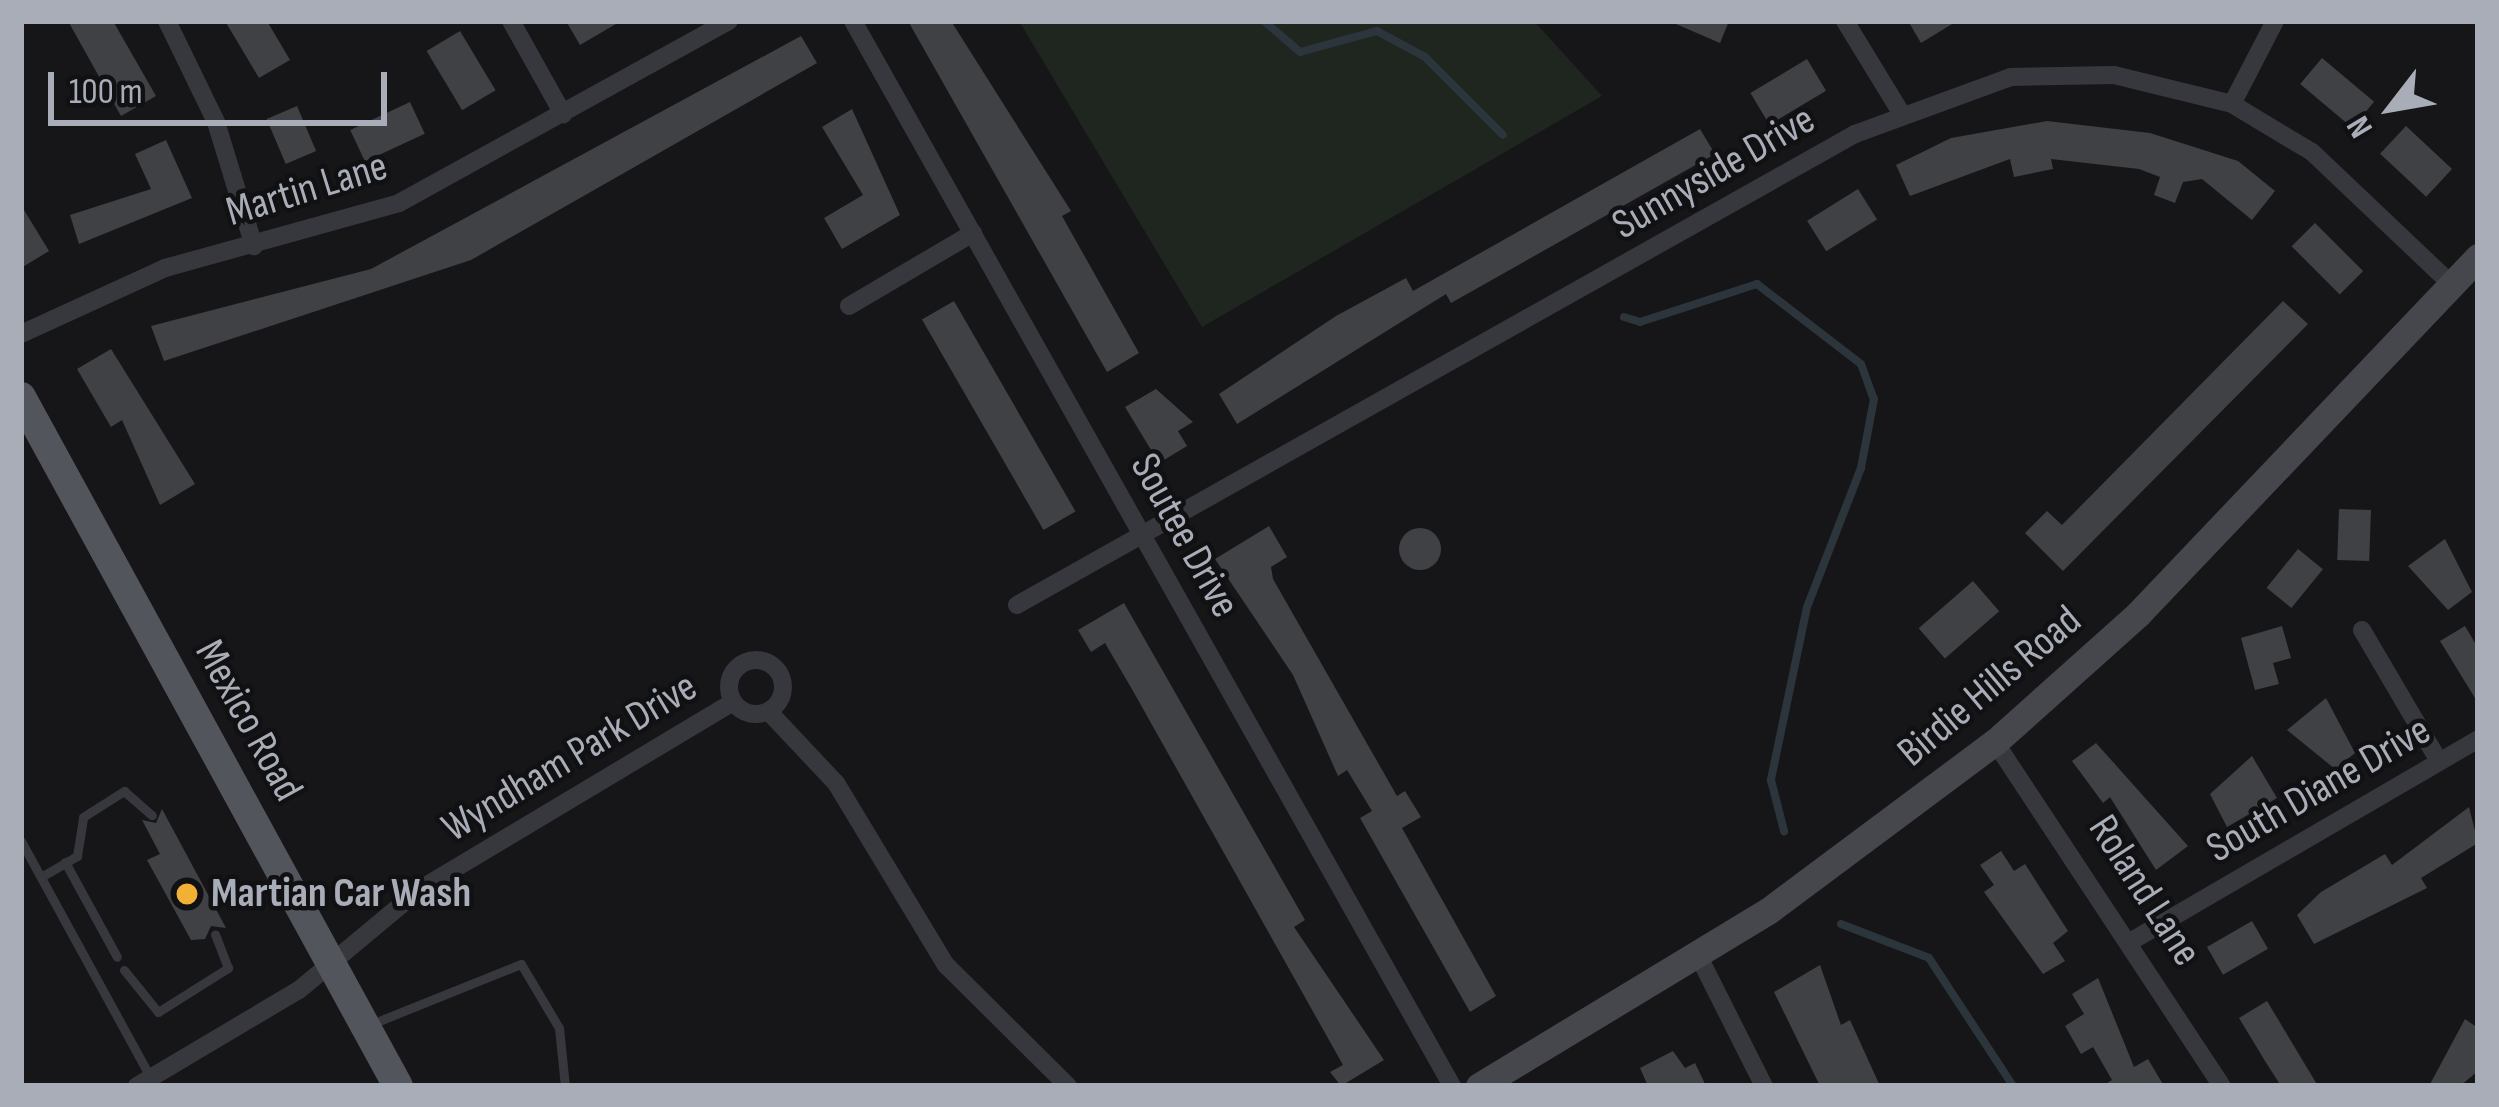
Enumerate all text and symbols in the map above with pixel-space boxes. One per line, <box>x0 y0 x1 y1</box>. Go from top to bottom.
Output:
scale bar <box>54 48 393 122</box>
north arrow <box>2331 48 2451 168</box>
text: 100 m <box>69 71 143 114</box>
street label: Sunnyside Drive <box>1604 95 1824 251</box>
text: N <box>2338 109 2382 144</box>
street label: Martin Lane <box>220 142 394 238</box>
street label: Soutee Drive <box>1119 445 1249 627</box>
street label: Birdie Hills Road <box>1888 596 2092 778</box>
street label: Mexico Road <box>183 632 313 810</box>
street label: Wyndham Park Drive <box>434 662 706 854</box>
street label: South Diane Drive <box>2198 706 2440 874</box>
street label: Roland Lane <box>2077 806 2211 976</box>
place label: Martian Car Wash <box>211 869 471 919</box>
marker: Martian Car Wash <box>174 881 200 907</box>

